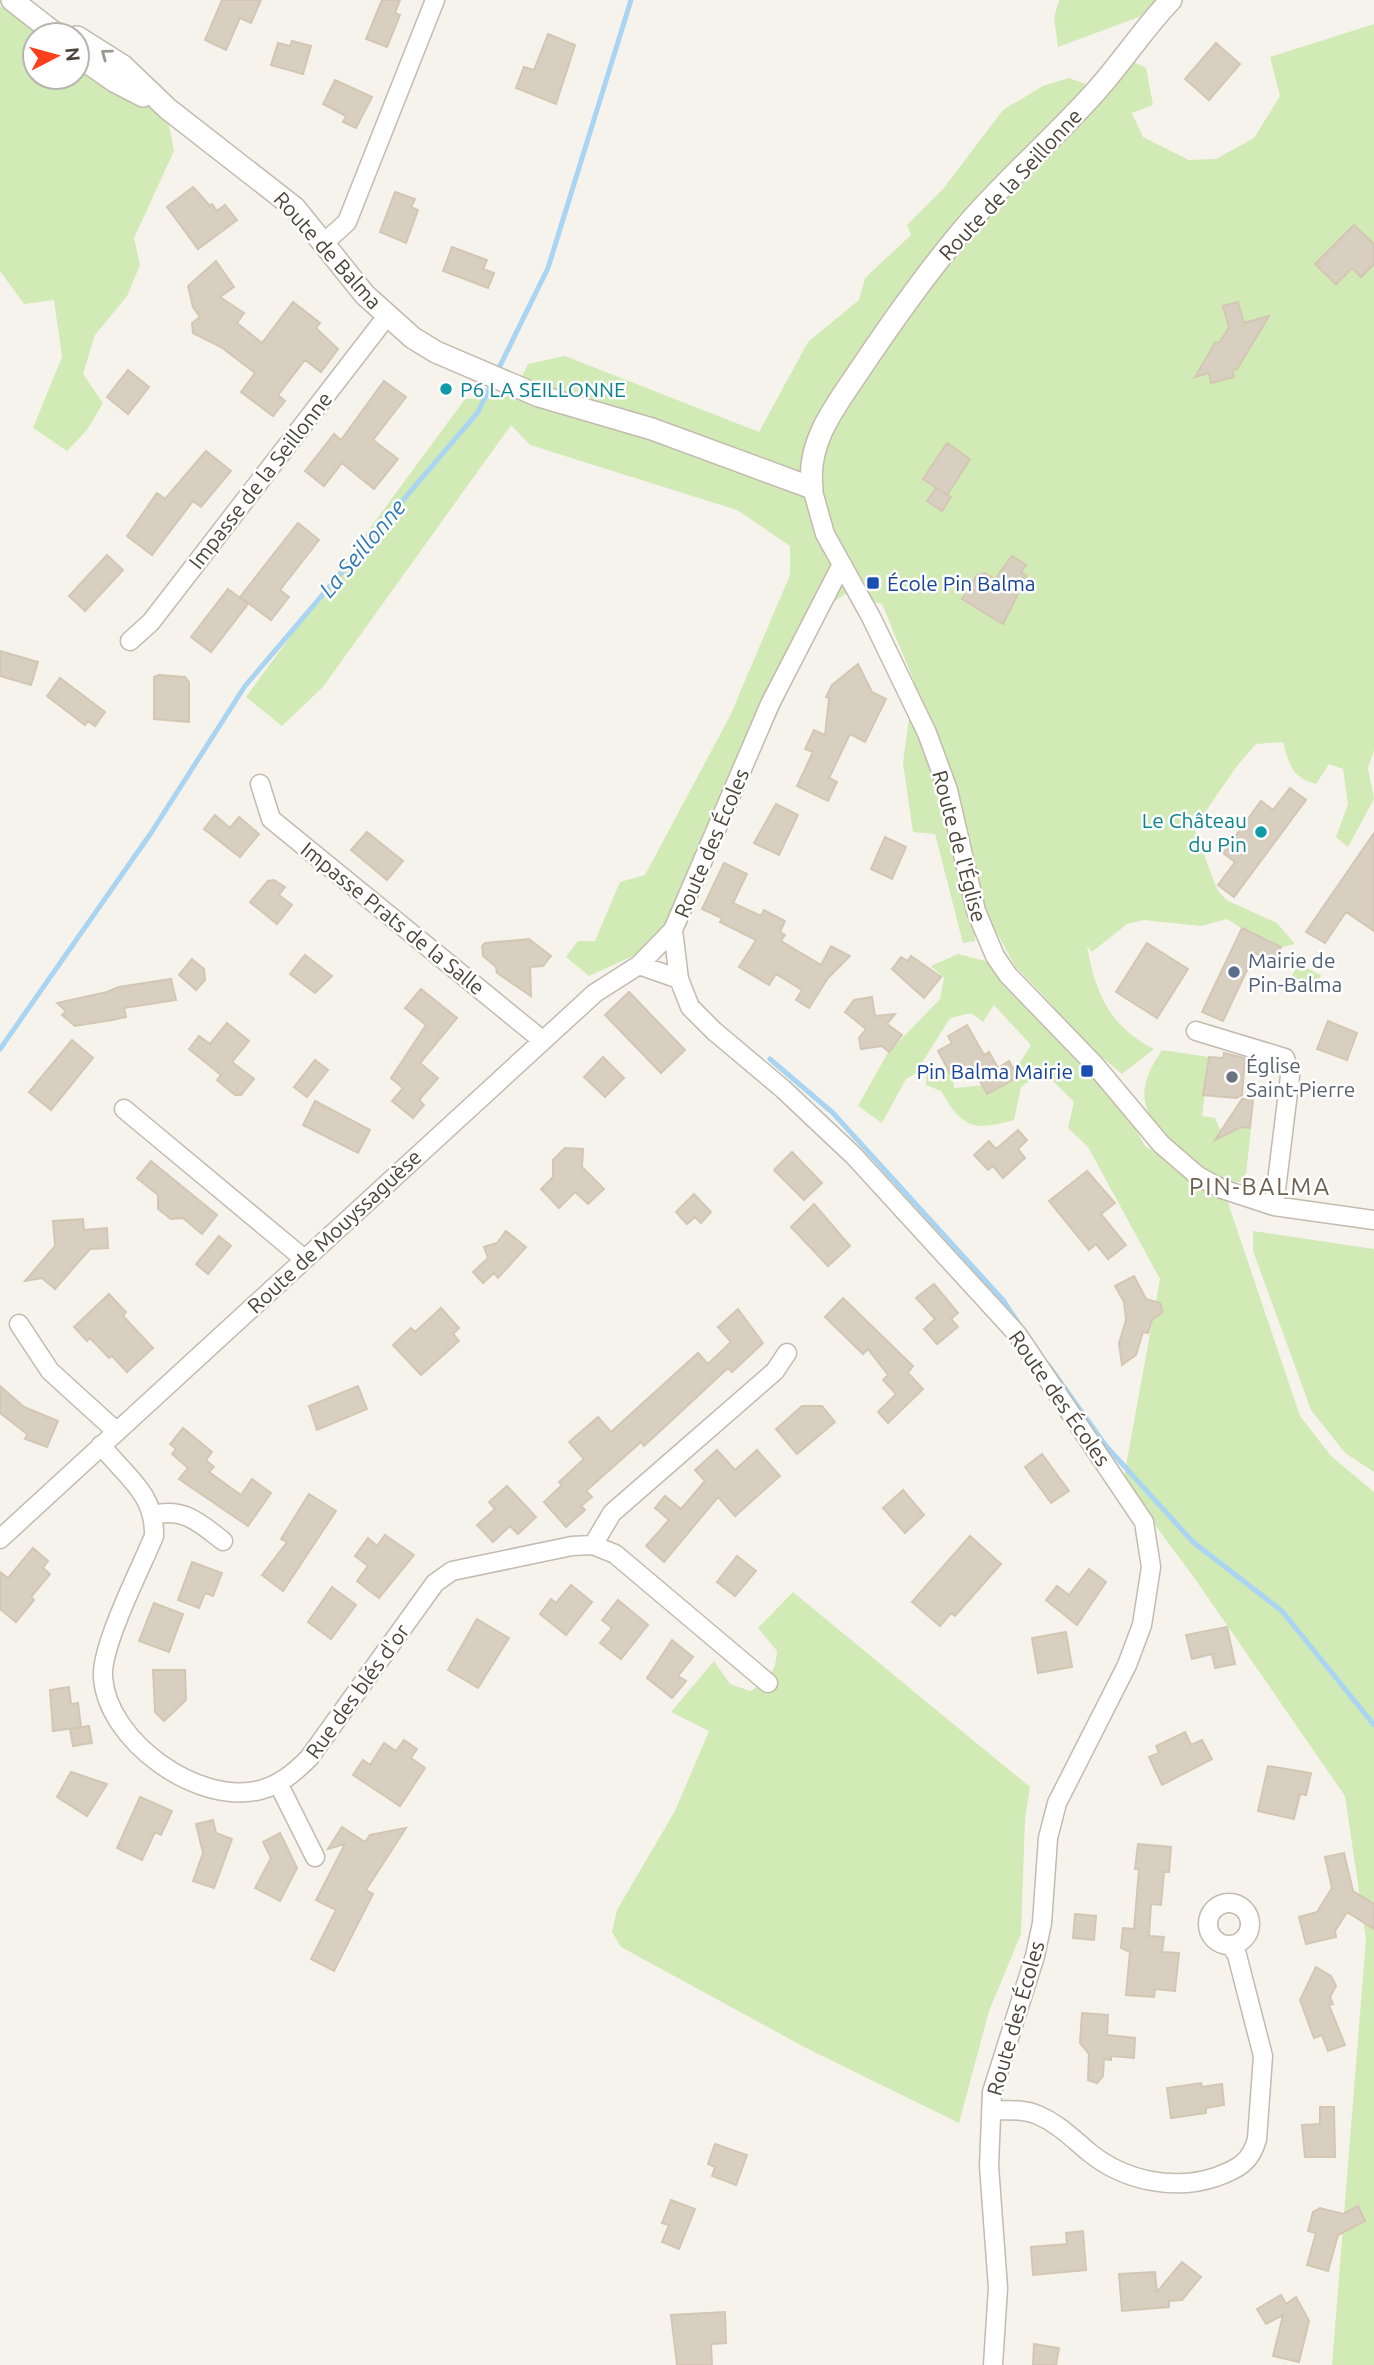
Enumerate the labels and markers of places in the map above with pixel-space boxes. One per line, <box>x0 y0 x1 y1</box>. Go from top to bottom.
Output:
place label: P6 LA SEILLONNE <box>460 377 626 401</box>
marker: P6 LA SEILLONNE <box>438 381 454 397</box>
place label: École Pin Balma <box>887 571 1036 595</box>
marker: École Pin Balma <box>865 575 881 591</box>
place label: Le Château du Pin <box>1142 808 1247 856</box>
marker: Le Château du Pin <box>1253 824 1269 840</box>
place label: Mairie de Pin-Balma <box>1248 948 1342 996</box>
marker: Mairie de Pin-Balma <box>1226 964 1242 980</box>
place label: Église Saint-Pierre <box>1246 1053 1355 1101</box>
place label: Pin Balma Mairie <box>916 1059 1073 1083</box>
marker: Pin Balma Mairie <box>1079 1063 1095 1079</box>
marker: Église Saint-Pierre <box>1224 1069 1240 1085</box>

